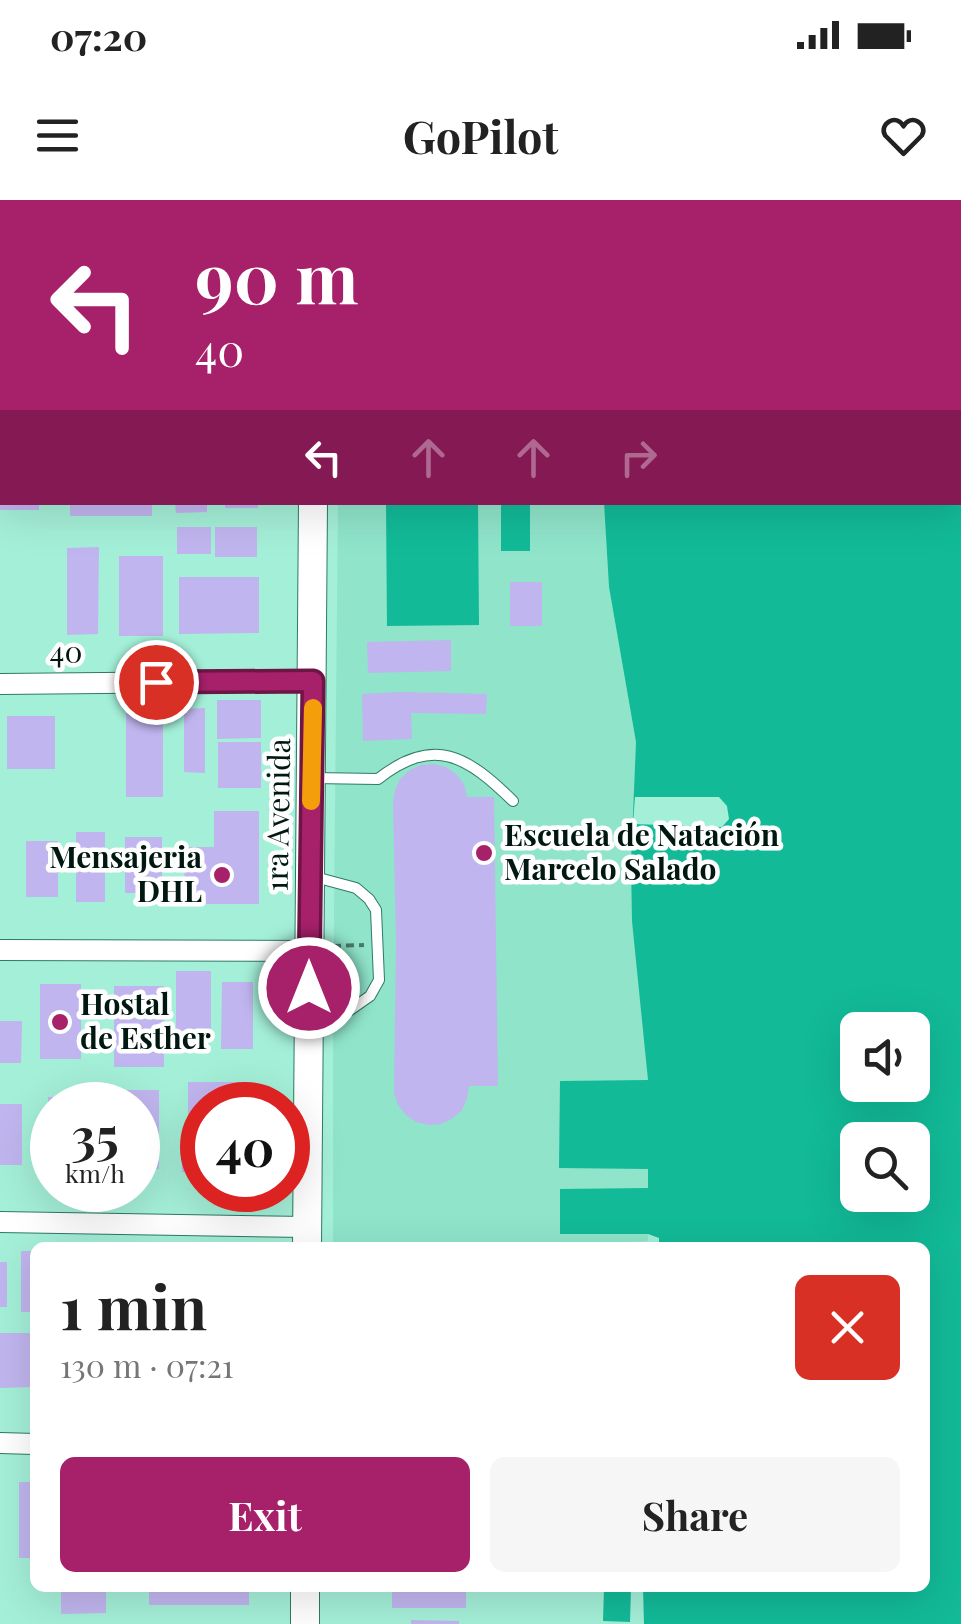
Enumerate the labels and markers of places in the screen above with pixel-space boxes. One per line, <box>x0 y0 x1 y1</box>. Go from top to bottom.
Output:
pin <box>114 640 199 725</box>
place label: Escuela de Natación Marcelo Salado <box>504 814 780 888</box>
place label: Mensajeria DHL <box>49 836 202 910</box>
marker: Escuela de Natación Marcelo Salado <box>473 842 495 864</box>
marker: Mensajeria DHL <box>211 864 233 886</box>
place label: Hostal de Esther <box>80 983 211 1057</box>
marker: Hostal de Esther <box>49 1011 71 1033</box>

